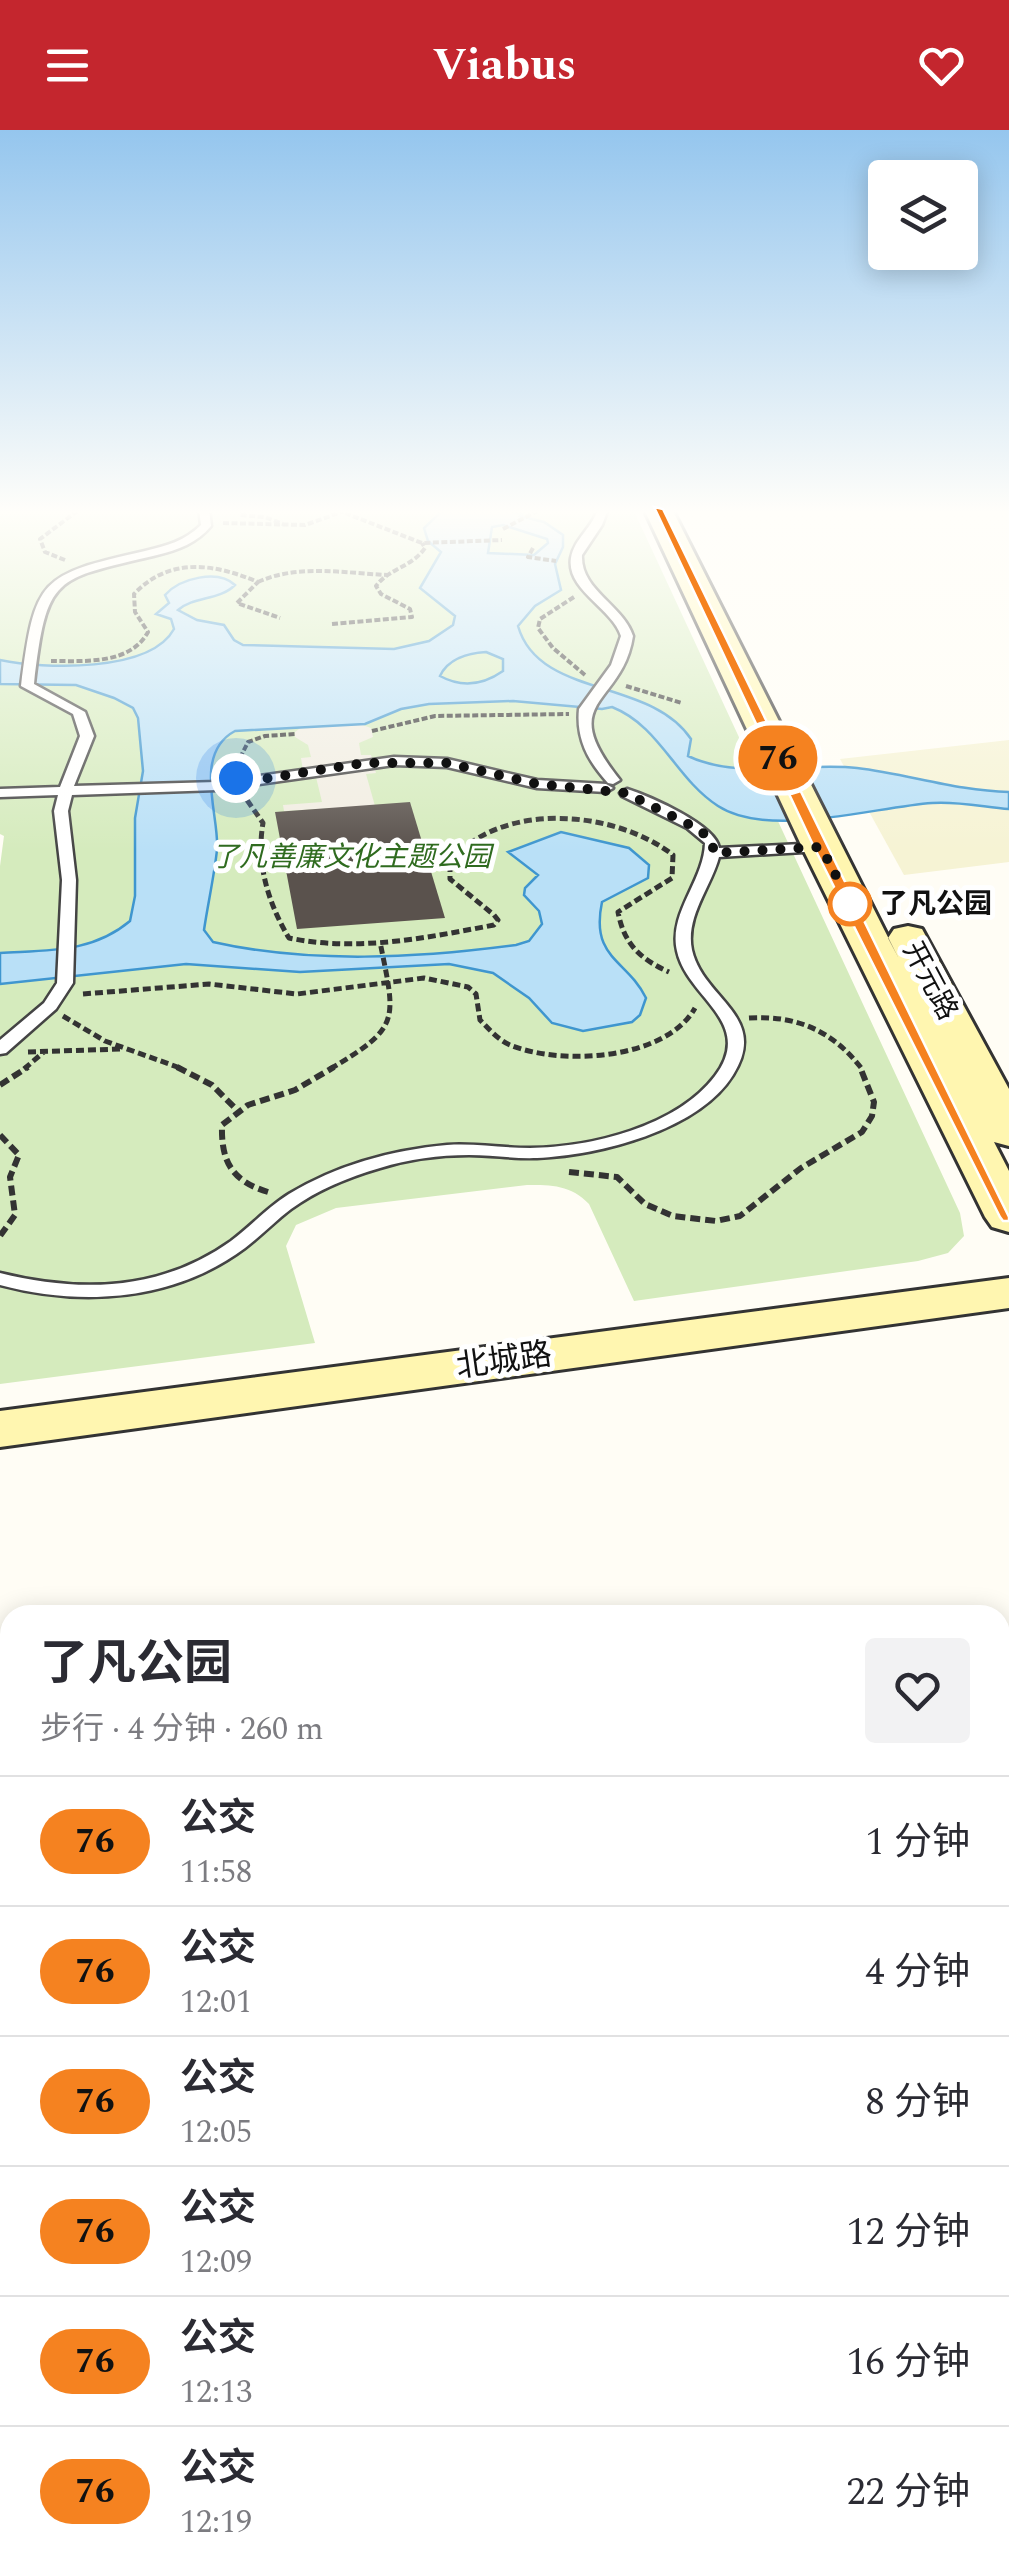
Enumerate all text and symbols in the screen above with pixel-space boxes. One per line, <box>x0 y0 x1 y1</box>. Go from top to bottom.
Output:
text: Viabus <box>432 31 577 100</box>
icon: menu <box>40 38 95 93</box>
icon: heart <box>914 38 969 93</box>
map controls <box>868 160 978 270</box>
button: layers <box>868 160 978 270</box>
line badge: 76 <box>733 726 823 790</box>
text: 76 <box>758 732 798 785</box>
your location <box>211 753 261 803</box>
park label: 了凡善廉文化主题公园 <box>211 836 495 879</box>
marker: 了凡公园 <box>829 883 871 925</box>
place label: 了凡公园 <box>880 883 992 926</box>
street label: 开元路 <box>891 934 969 1028</box>
street label: 北城路 <box>453 1330 555 1392</box>
text: 了凡公园 <box>40 1628 232 1701</box>
button: heart <box>865 1638 970 1743</box>
text: 步行 · 4 分钟 · 260 m <box>40 1705 324 1754</box>
text: 公交 <box>180 1790 256 1848</box>
text: 1 分钟 <box>865 1814 970 1872</box>
text: 76 <box>75 1815 115 1868</box>
text: 11:58 <box>180 1848 252 1897</box>
text: 公交 <box>180 1920 256 1978</box>
text: 4 分钟 <box>865 1944 970 2002</box>
text: 76 <box>75 1945 115 1998</box>
text: 12:01 <box>180 1978 252 2027</box>
text: 公交 <box>180 2050 256 2108</box>
text: 8 分钟 <box>865 2074 970 2132</box>
text: 76 <box>75 2075 115 2128</box>
text: 12:05 <box>180 2108 252 2157</box>
text: 公交 <box>180 2180 256 2238</box>
text: 12 分钟 <box>846 2204 970 2262</box>
text: 76 <box>75 2205 115 2258</box>
text: 12:09 <box>180 2238 252 2287</box>
text: 公交 <box>180 2310 256 2368</box>
text: 16 分钟 <box>846 2334 970 2392</box>
text: 76 <box>75 2335 115 2388</box>
text: 12:13 <box>180 2368 252 2417</box>
text: 公交 <box>180 2440 256 2498</box>
text: 22 分钟 <box>846 2464 970 2522</box>
text: 76 <box>75 2465 115 2518</box>
text: 12:19 <box>180 2498 252 2547</box>

